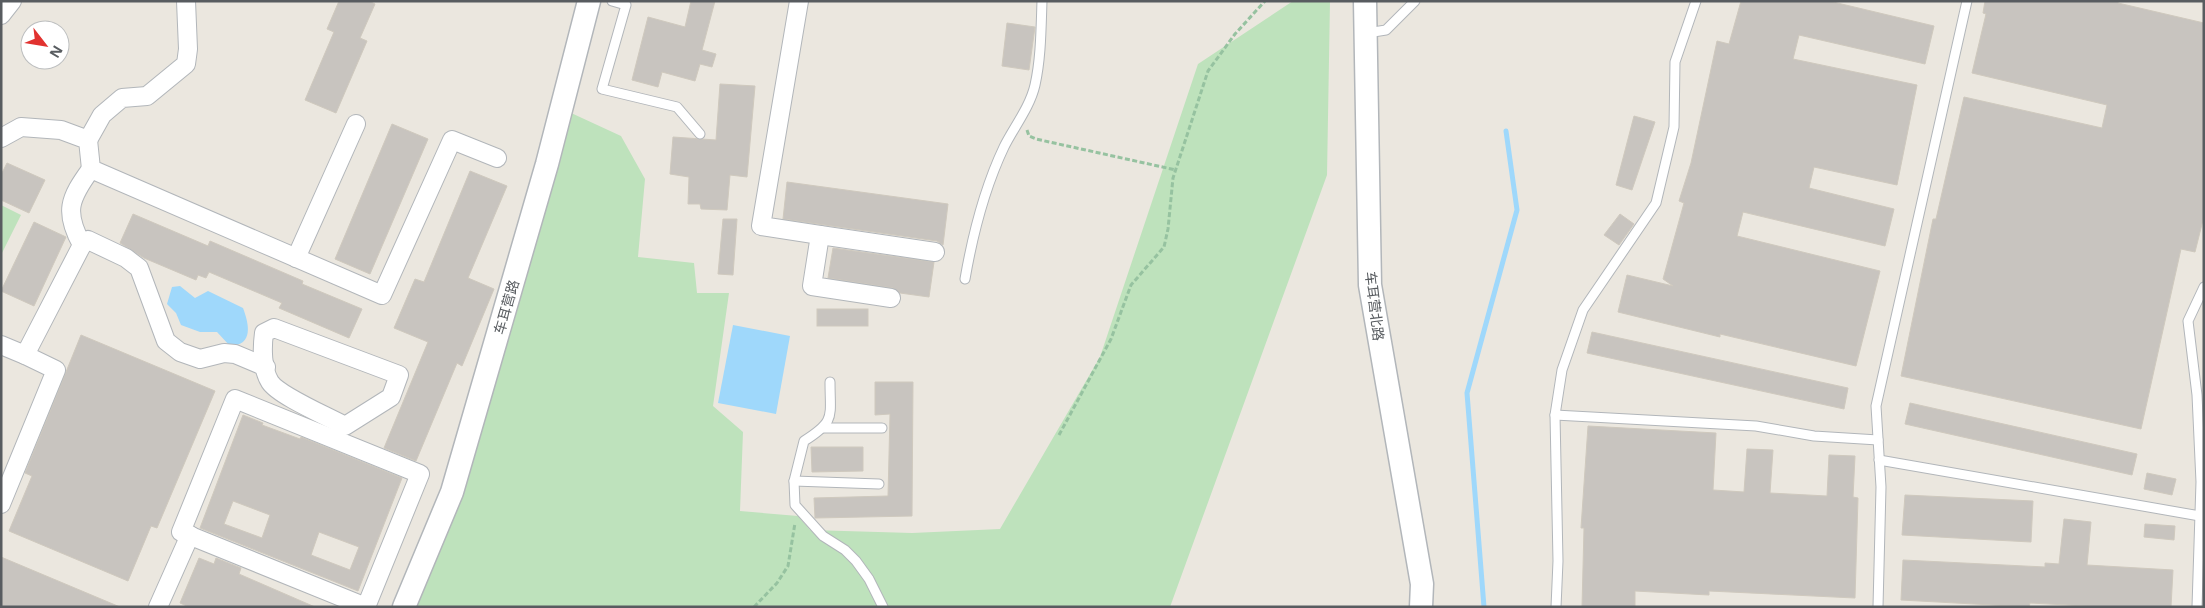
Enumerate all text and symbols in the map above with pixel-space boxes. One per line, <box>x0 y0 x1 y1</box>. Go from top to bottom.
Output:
north arrow <box>20 20 70 70</box>
text: N <box>45 42 68 62</box>
street label: 车耳营北路 <box>1361 270 1389 342</box>
street label: 车耳营路 <box>489 277 523 337</box>

